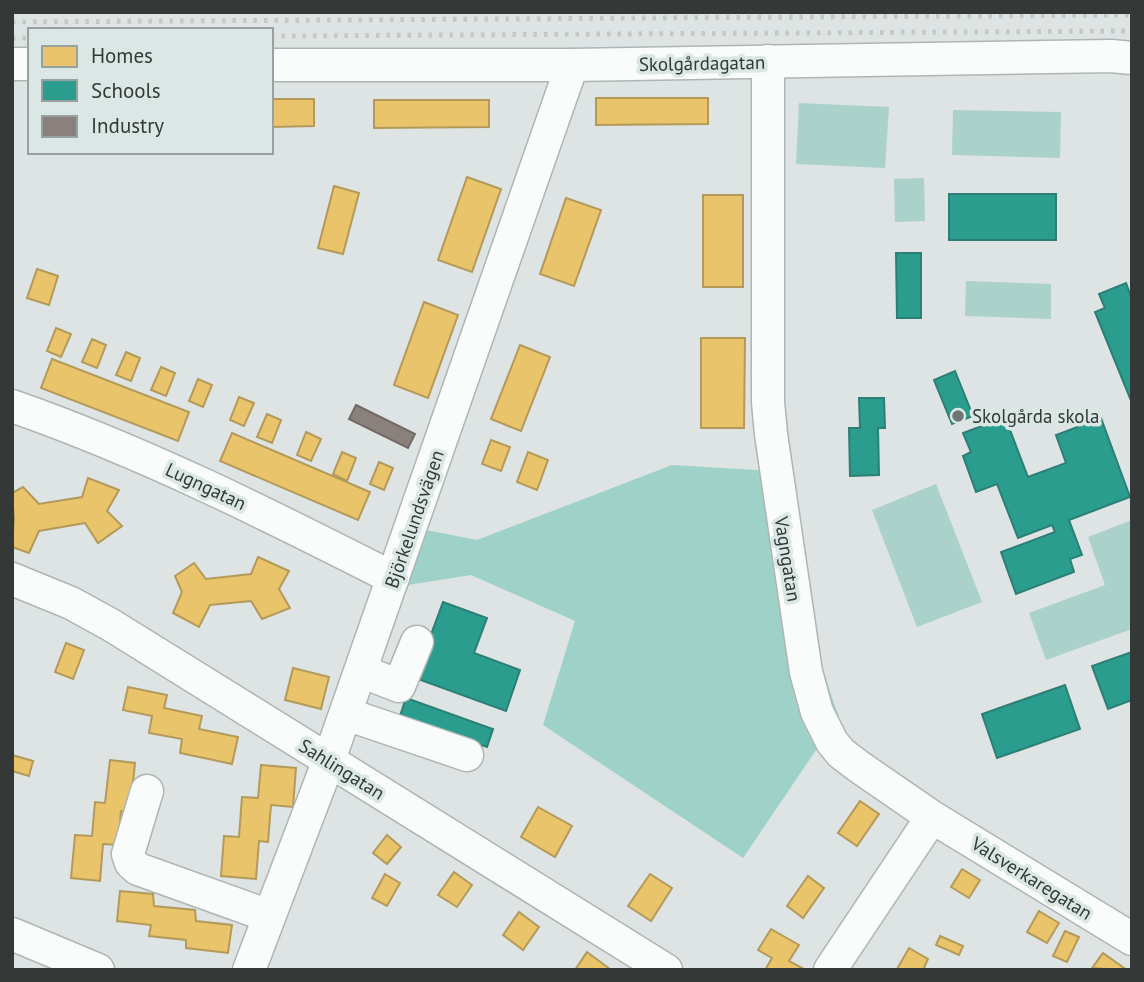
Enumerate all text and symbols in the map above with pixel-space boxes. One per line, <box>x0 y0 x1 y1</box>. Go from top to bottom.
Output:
legend <box>28 28 273 154</box>
text: Homes <box>91 42 153 69</box>
street label: Skolgårdagatan <box>639 50 765 76</box>
text: Schools <box>91 77 161 104</box>
text: Industry <box>91 112 164 139</box>
place label: Skolgårda skola <box>972 404 1100 428</box>
marker: Skolgårda skola <box>950 408 966 424</box>
street label: Björkelundsvägen <box>379 447 449 591</box>
street label: Lugngatan <box>162 457 250 515</box>
street label: Vagngatan <box>769 514 807 603</box>
street label: Sahlingatan <box>295 733 389 805</box>
street label: Valsverkaregatan <box>966 831 1097 925</box>

